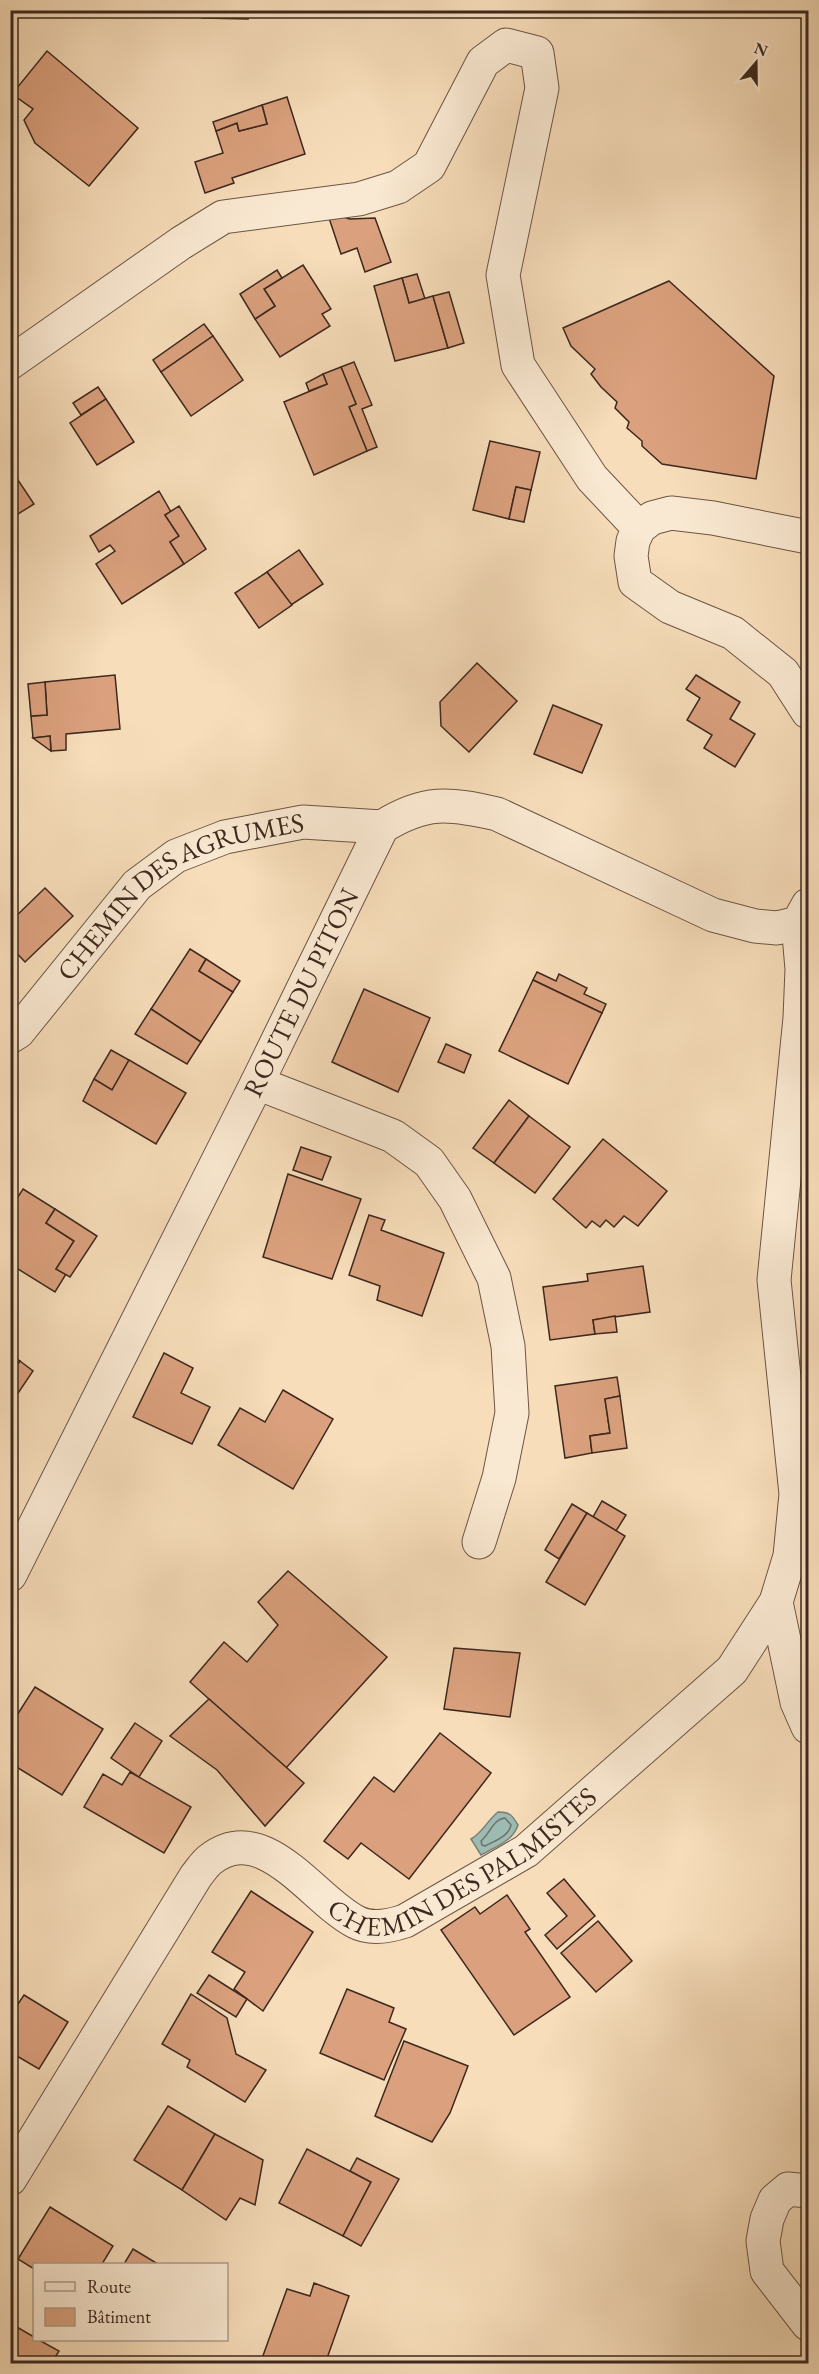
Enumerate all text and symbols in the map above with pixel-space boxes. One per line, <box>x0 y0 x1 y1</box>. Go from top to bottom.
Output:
north arrow <box>726 33 786 93</box>
text: N <box>751 37 771 61</box>
street label: CHEMIN DES AGRUMES <box>49 804 307 987</box>
street label: ROUTE DU PITON <box>235 882 367 1103</box>
street label: CHEMIN DES PALMISTES <box>321 1779 604 1944</box>
legend <box>33 2263 228 2341</box>
text: Route <box>87 2275 131 2298</box>
text: Bâtiment <box>87 2305 151 2328</box>

